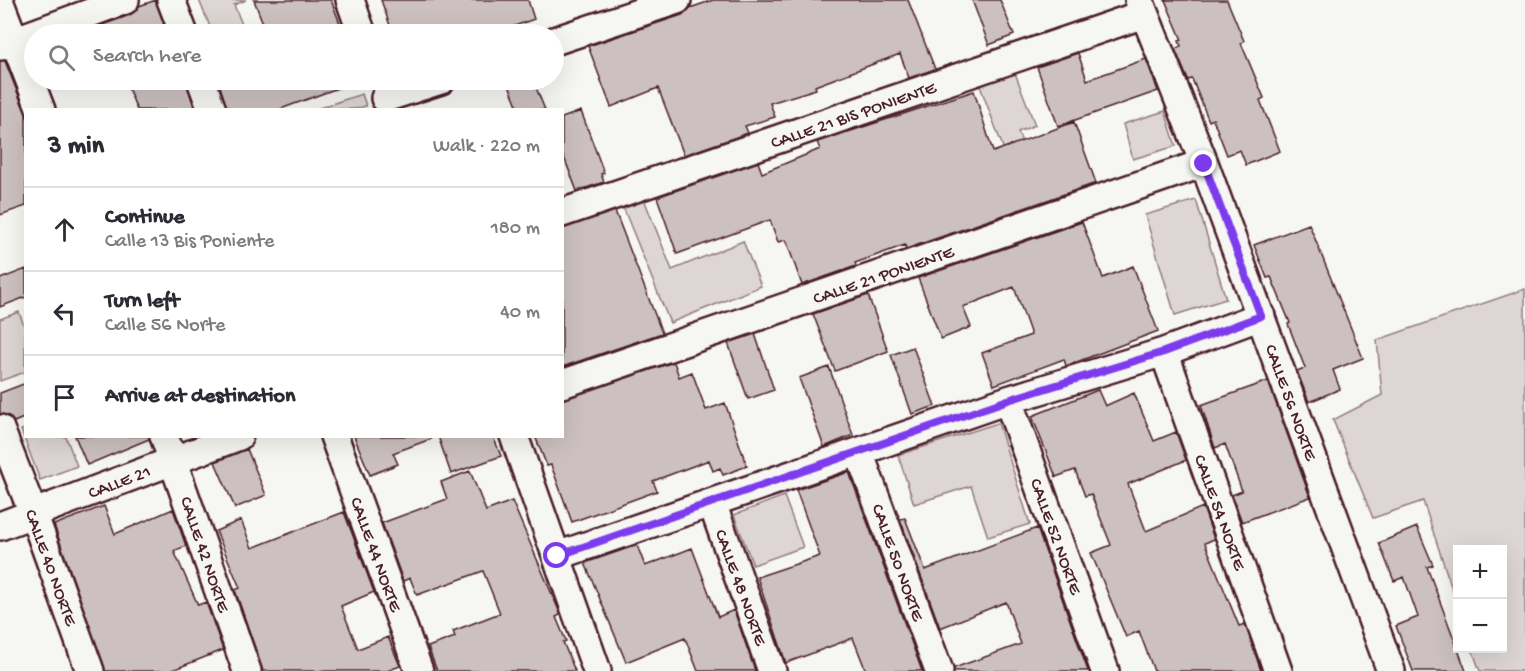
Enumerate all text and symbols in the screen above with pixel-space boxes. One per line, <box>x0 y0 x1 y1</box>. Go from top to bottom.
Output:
search box <box>24 24 564 90</box>
icon: search <box>45 41 78 74</box>
text: Search here <box>93 44 201 70</box>
street label: CALLE 21 BIS PONIENTE <box>768 78 940 155</box>
text: 3 min <box>48 132 104 163</box>
text: Walk · 220 m <box>433 136 540 159</box>
route end <box>1190 150 1216 176</box>
text: Continue <box>105 205 185 231</box>
icon: ahead <box>48 213 81 246</box>
text: 180 m <box>491 218 540 241</box>
text: Calle 13 Bis Poniente <box>105 231 274 254</box>
street label: CALLE 21 PONIENTE <box>811 242 958 310</box>
text: Turn left <box>105 289 179 315</box>
icon: left <box>48 297 81 330</box>
text: 40 m <box>500 302 540 325</box>
text: Calle 56 Norte <box>105 315 225 338</box>
street label: CALLE 56 NORTE <box>1259 342 1321 465</box>
icon: arrive <box>48 381 81 414</box>
text: Arrive at destination <box>105 384 295 410</box>
street label: CALLE 54 NORTE <box>1188 452 1250 574</box>
street label: CALLE 21 <box>86 462 154 505</box>
street label: CALLE 52 NORTE <box>1024 476 1086 598</box>
street label: CALLE 42 NORTE <box>174 494 233 616</box>
street label: CALLE 44 NORTE <box>344 495 405 616</box>
street label: CALLE 50 NORTE <box>866 501 928 625</box>
street label: CALLE 40 NORTE <box>19 507 81 630</box>
street label: CALLE 48 NORTE <box>709 527 771 649</box>
route start <box>543 542 569 568</box>
map controls <box>1453 545 1507 653</box>
button: + <box>1453 545 1507 599</box>
button: − <box>1453 599 1507 653</box>

